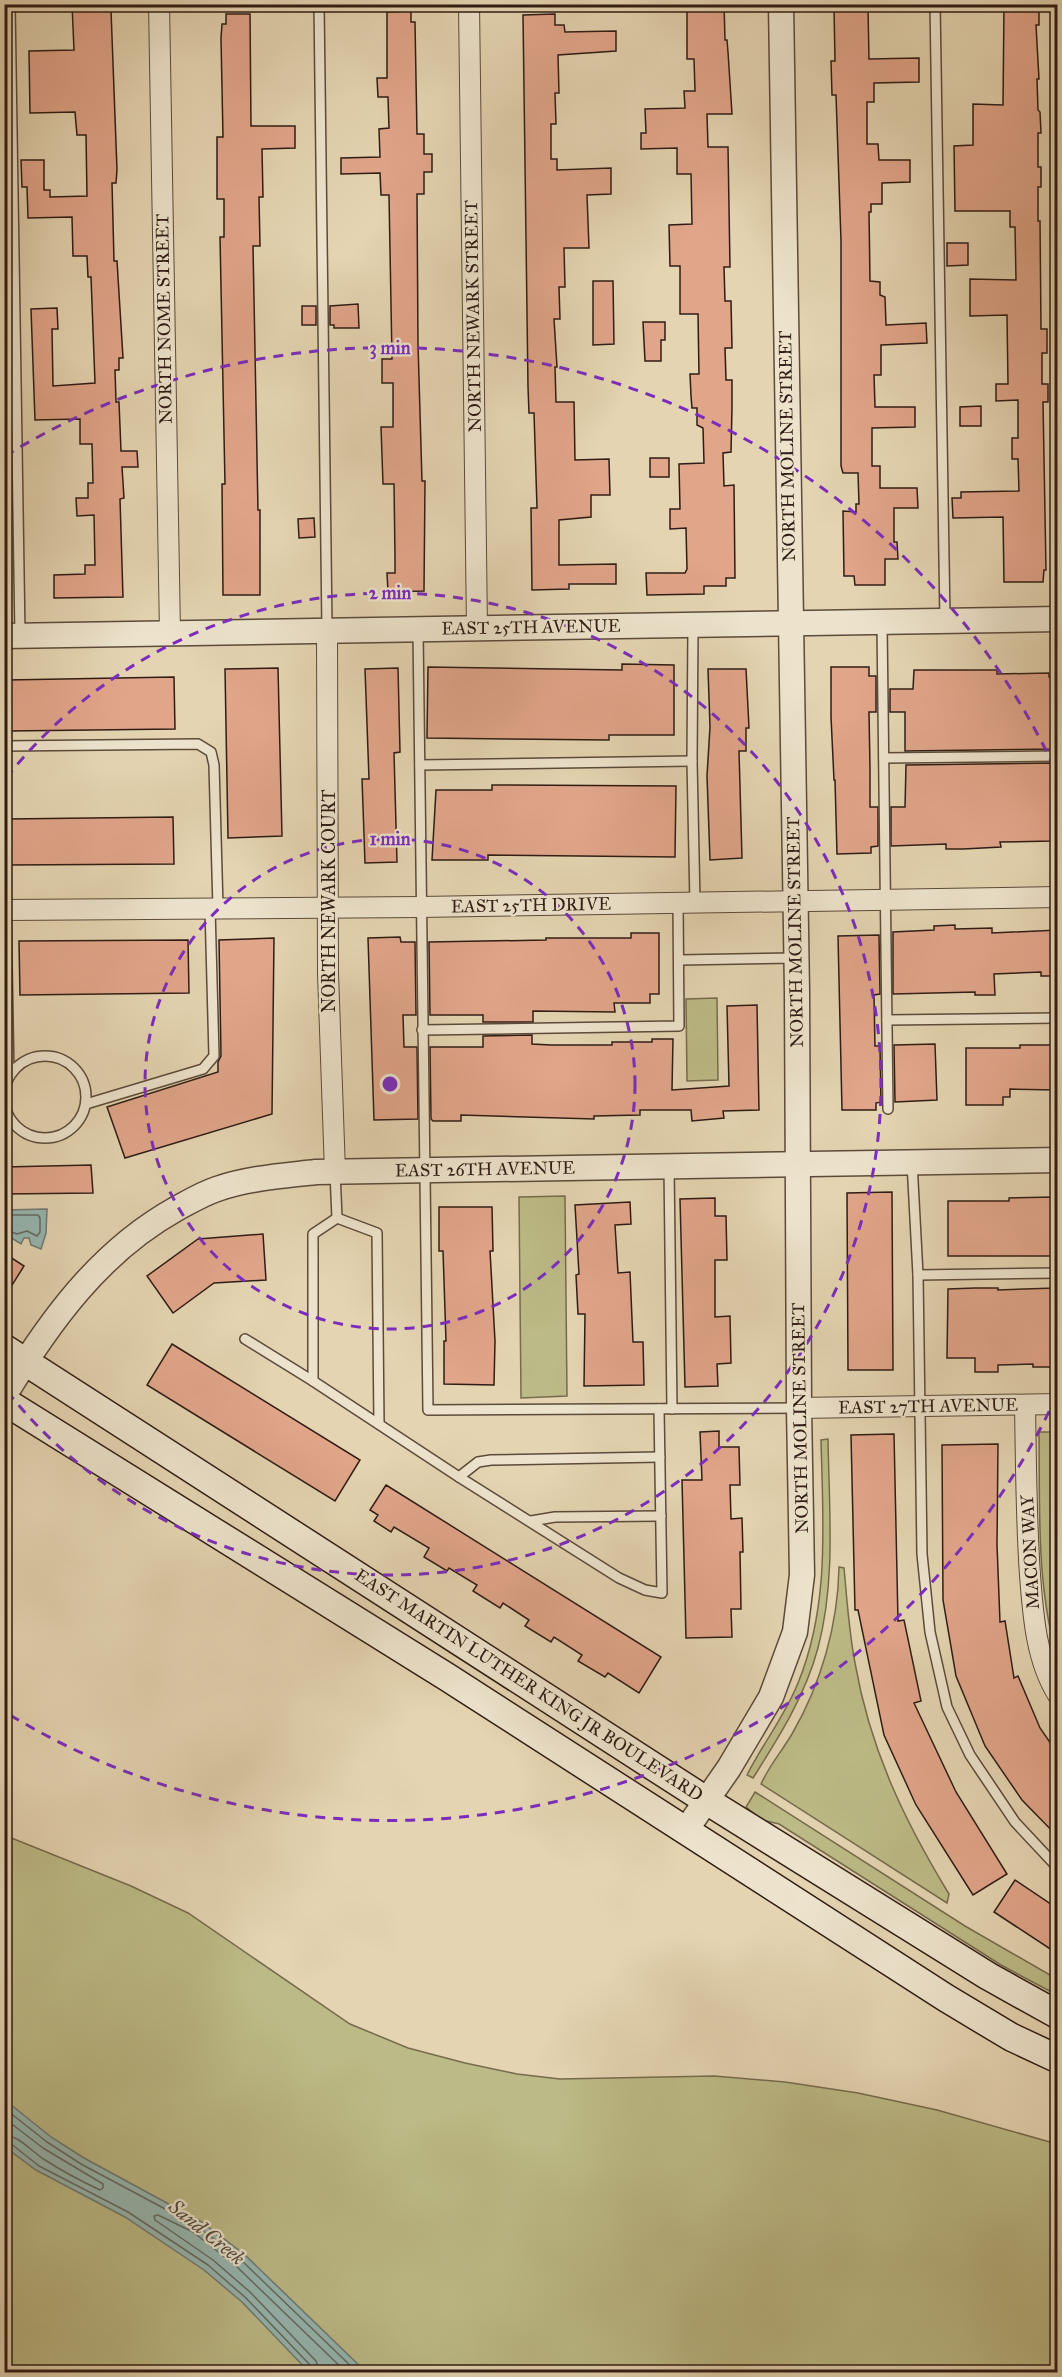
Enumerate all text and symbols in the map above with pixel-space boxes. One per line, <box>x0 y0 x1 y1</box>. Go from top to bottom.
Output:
street label: NORTH NEWARK STREET <box>460 200 486 432</box>
street label: NORTH NOME STREET <box>151 214 177 424</box>
street label: NORTH MOLINE STREET <box>774 330 800 562</box>
text: 3 min <box>370 337 411 360</box>
text: 2 min <box>369 582 412 604</box>
street label: EAST 25TH AVENUE <box>441 614 621 640</box>
street label: NORTH NEWARK COURT <box>318 789 340 1013</box>
street label: NORTH MOLINE STREET <box>782 816 808 1048</box>
text: 1 min <box>370 828 411 850</box>
street label: EAST 25TH DRIVE <box>451 893 611 917</box>
centre of rings <box>380 1074 400 1094</box>
street label: EAST 26TH AVENUE <box>395 1156 575 1182</box>
street label: NORTH MOLINE STREET <box>787 1302 813 1534</box>
street label: EAST 27TH AVENUE <box>838 1393 1018 1419</box>
street label: MACON WAY <box>1016 1494 1044 1610</box>
street label: EAST MARTIN LUTHER KING JR BOULEVARD <box>350 1564 707 1807</box>
water label: Sand Creek <box>163 2193 250 2270</box>

